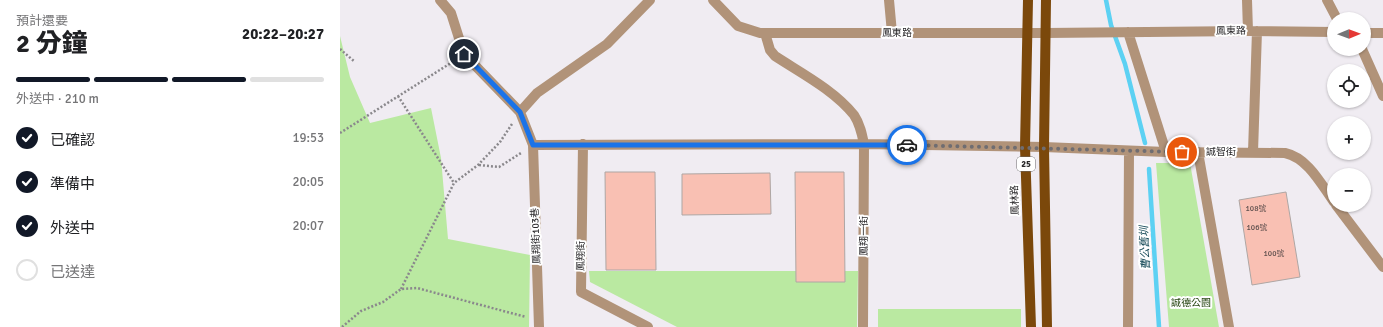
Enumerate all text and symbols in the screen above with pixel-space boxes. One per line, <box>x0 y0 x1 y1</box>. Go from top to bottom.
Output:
north arrow <box>1327 12 1371 56</box>
map controls <box>1327 12 1371 212</box>
text: 預計還要 <box>16 13 68 29</box>
text: 20:22–20:27 <box>242 25 324 43</box>
street label: 鳳東路 <box>1216 25 1246 37</box>
street label: 鳳東路 <box>882 27 912 39</box>
text: 2 分鐘 <box>16 28 88 60</box>
pin <box>447 37 481 71</box>
icon: home <box>453 43 475 65</box>
button: locate <box>1327 64 1371 108</box>
text: 外送中 · 210 m <box>16 91 99 107</box>
button: + <box>1327 116 1371 160</box>
courier <box>887 125 927 165</box>
icon: check <box>16 127 38 149</box>
text: 19:53 <box>292 130 324 146</box>
text: 已確認 <box>50 131 95 149</box>
icon: car <box>896 134 918 156</box>
pin <box>1165 135 1199 169</box>
icon: bag <box>1171 141 1193 163</box>
street label: 誠智街 <box>1206 146 1236 158</box>
road number: 25 <box>1017 157 1035 171</box>
button: − <box>1327 168 1371 212</box>
icon: check <box>16 171 38 193</box>
text: 20:05 <box>292 174 324 190</box>
text: 準備中 <box>50 175 95 193</box>
street label: 鳳林路 <box>1008 185 1022 215</box>
house number: 108號 <box>1246 203 1266 213</box>
street label: 鳳翔街103巷 <box>529 208 543 264</box>
icon: check <box>16 215 38 237</box>
street label: 鳳翔一街 <box>858 216 870 256</box>
text: 20:07 <box>292 218 324 234</box>
text: 外送中 <box>50 219 95 237</box>
house number: 106號 <box>1247 222 1267 232</box>
water label: 曹公舊圳 <box>1137 224 1153 270</box>
street label: 鳳翔街 <box>575 241 587 271</box>
house number: 100號 <box>1264 248 1284 258</box>
text: 已送達 <box>50 263 95 281</box>
park label: 誠德公園 <box>1171 297 1211 309</box>

